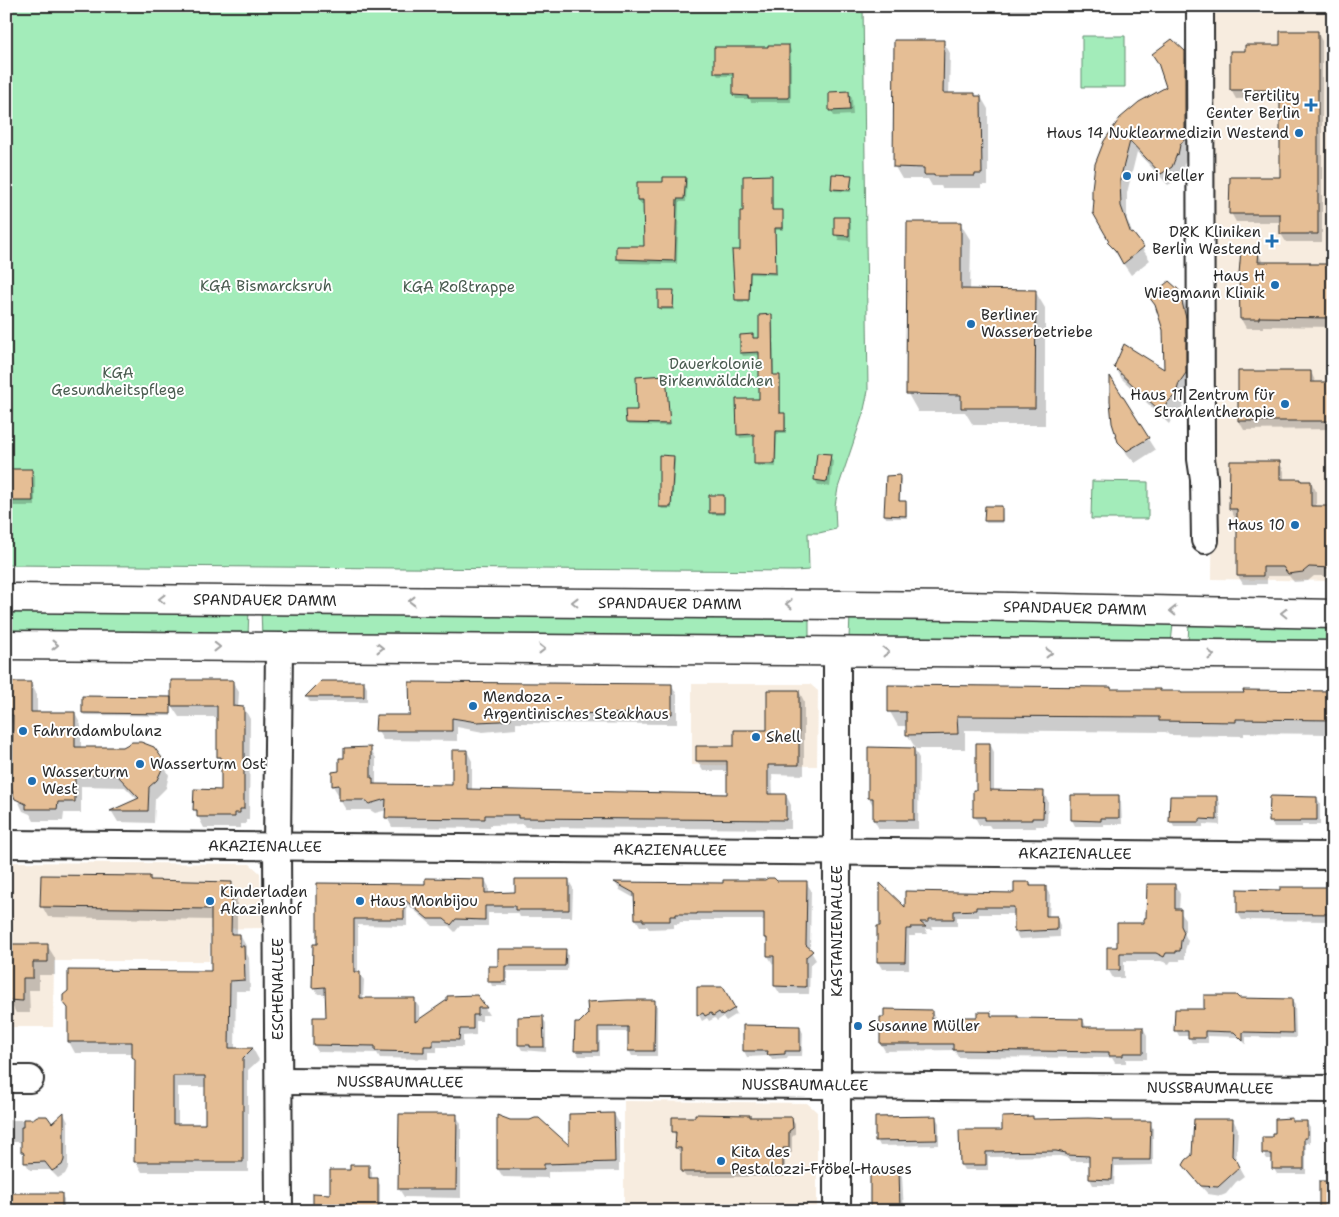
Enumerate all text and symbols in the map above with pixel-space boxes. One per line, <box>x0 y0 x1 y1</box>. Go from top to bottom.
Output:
place label: Fertility Center Berlin <box>1206 86 1300 123</box>
marker: Fertility Center Berlin <box>1304 98 1318 112</box>
place label: Haus 14 Nuklearmedizin Westend <box>1046 123 1289 143</box>
marker: Haus 14 Nuklearmedizin Westend <box>1293 127 1305 139</box>
place label: uni keller <box>1137 166 1205 186</box>
marker: uni keller <box>1121 170 1133 182</box>
place label: DRK Kliniken Berlin Westend <box>1152 222 1261 259</box>
marker: DRK Kliniken Berlin Westend <box>1265 234 1279 248</box>
place label: Haus H Wiegmann Klinik <box>1144 266 1265 303</box>
park label: KGA Bismarcksruh <box>200 276 332 296</box>
park label: KGA Roßtrappe <box>403 277 515 297</box>
marker: Haus H Wiegmann Klinik <box>1269 279 1281 291</box>
place label: Berliner Wasserbetriebe <box>981 305 1093 342</box>
marker: Berliner Wasserbetriebe <box>965 318 977 330</box>
park label: Dauerkolonie Birkenwäldchen <box>659 354 773 391</box>
park label: KGA Gesundheitspflege <box>51 363 185 400</box>
place label: Haus 11 Zentrum für Strahlentherapie <box>1130 385 1275 422</box>
marker: Haus 11 Zentrum für Strahlentherapie <box>1279 398 1291 410</box>
place label: Haus 10 <box>1228 515 1285 535</box>
marker: Haus 10 <box>1289 519 1301 531</box>
street label: SPANDAUER DAMM <box>193 590 337 611</box>
street label: SPANDAUER DAMM <box>598 593 742 614</box>
one-way arrow <box>158 594 166 604</box>
one-way arrow <box>408 596 416 606</box>
one-way arrow <box>571 597 579 608</box>
street label: SPANDAUER DAMM <box>1003 597 1147 620</box>
one-way arrow <box>785 599 792 609</box>
one-way arrow <box>1169 606 1176 616</box>
one-way arrow <box>1280 608 1288 619</box>
one-way arrow <box>52 640 59 650</box>
one-way arrow <box>214 642 222 652</box>
one-way arrow <box>376 643 384 653</box>
one-way arrow <box>539 644 547 654</box>
one-way arrow <box>882 647 890 657</box>
one-way arrow <box>1045 648 1053 658</box>
one-way arrow <box>1207 649 1215 660</box>
place label: Mendoza - Argentinisches Steakhaus <box>483 687 669 724</box>
marker: Mendoza - Argentinisches Steakhaus <box>467 700 479 712</box>
place label: Fahrradambulanz <box>33 721 162 741</box>
marker: Fahrradambulanz <box>17 725 29 737</box>
place label: Shell <box>766 727 801 747</box>
marker: Shell <box>750 731 762 743</box>
place label: Wasserturm Ost <box>150 754 266 774</box>
marker: Wasserturm Ost <box>134 758 146 770</box>
place label: Wasserturm West <box>42 762 129 799</box>
marker: Wasserturm West <box>26 775 38 787</box>
street label: AKAZIENALLEE <box>208 836 322 857</box>
street label: AKAZIENALLEE <box>613 839 727 861</box>
street label: AKAZIENALLEE <box>1018 843 1132 864</box>
street label: KASTANIENALLEE <box>827 865 847 997</box>
place label: Kinderladen Akazienhof <box>220 882 308 919</box>
place label: Haus Monbijou <box>370 891 478 911</box>
marker: Kinderladen Akazienhof <box>204 895 216 907</box>
marker: Haus Monbijou <box>354 895 366 907</box>
street label: ESCHENALLEE <box>268 938 288 1040</box>
place label: Susanne Müller <box>868 1016 980 1036</box>
marker: Susanne Müller <box>852 1020 864 1032</box>
street label: NUSSBAUMALLEE <box>337 1071 463 1092</box>
street label: NUSSBAUMALLEE <box>742 1075 868 1095</box>
street label: NUSSBAUMALLEE <box>1147 1078 1273 1099</box>
place label: Kita des Pestalozzi-Fröbel-Hauses <box>731 1142 912 1179</box>
marker: Kita des Pestalozzi-Fröbel-Hauses <box>715 1155 727 1167</box>

